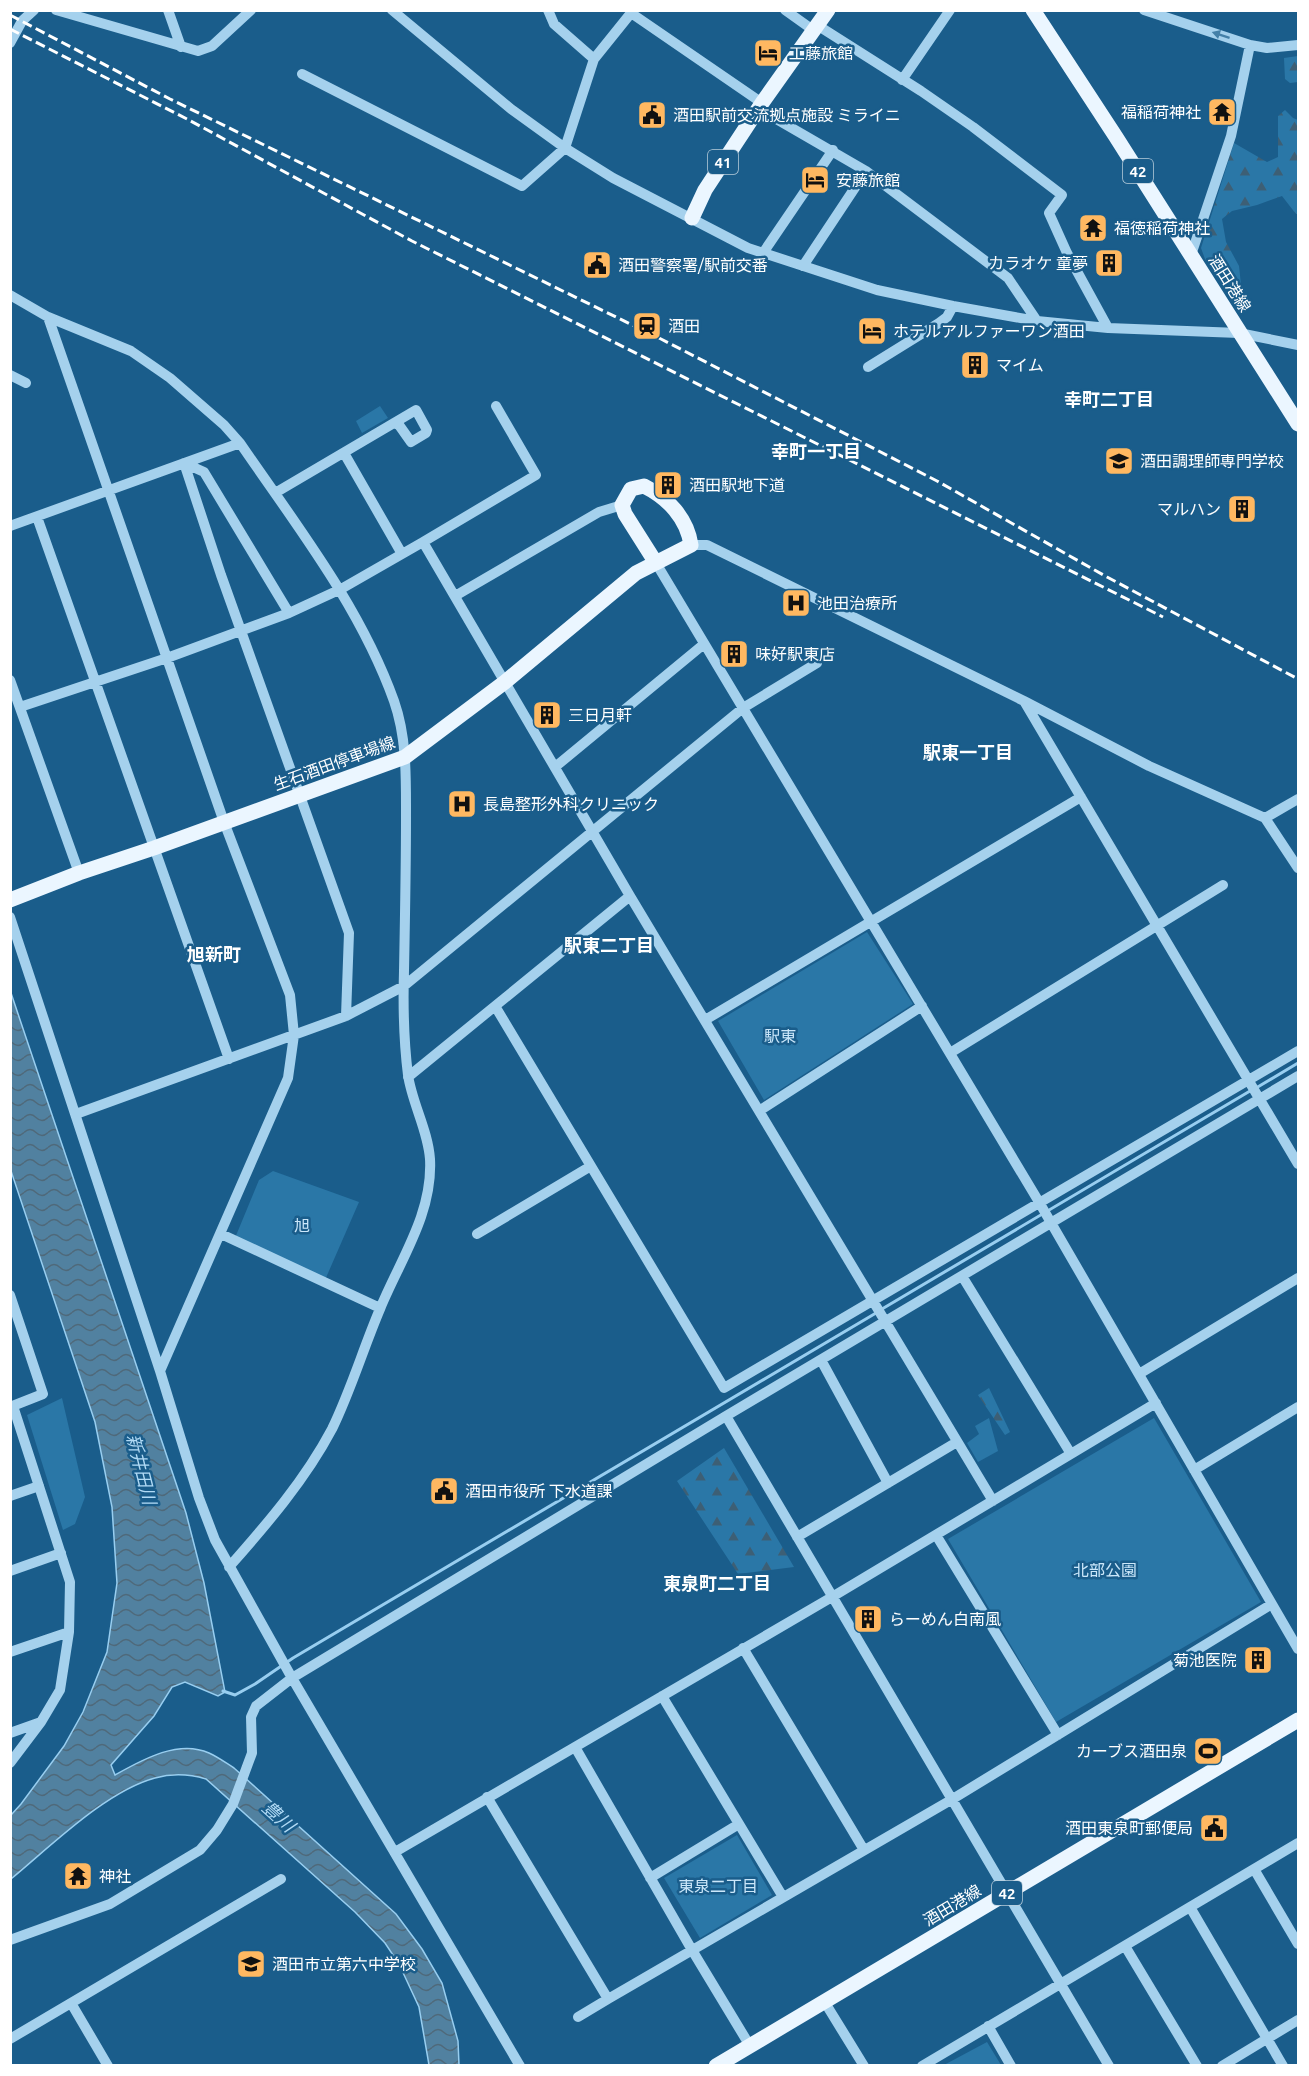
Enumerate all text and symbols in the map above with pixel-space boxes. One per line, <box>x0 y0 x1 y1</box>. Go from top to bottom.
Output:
one-way arrow <box>1212 30 1230 39</box>
hotel icon: 工藤旅館 <box>752 37 784 69</box>
place label: 工藤旅館 <box>789 44 853 62</box>
temple icon: 福稲荷神社 <box>1206 96 1238 128</box>
public building icon: 酒田駅前交流拠点施設 ミライニ <box>636 99 668 131</box>
place label: 福稲荷神社 <box>1121 103 1201 121</box>
place label: 酒田駅前交流拠点施設 ミライニ <box>673 106 901 124</box>
road number: 41 <box>708 150 738 174</box>
road number: 42 <box>1123 159 1153 183</box>
hotel icon: 安藤旅館 <box>799 164 831 196</box>
place label: 安藤旅館 <box>836 171 900 189</box>
temple icon: 福徳稲荷神社 <box>1077 212 1109 244</box>
place label: 福徳稲荷神社 <box>1114 219 1210 237</box>
building icon: カラオケ 童夢 <box>1093 247 1125 279</box>
public building icon: 酒田警察署/駅前交番 <box>581 249 613 281</box>
street label: 酒田港線 <box>1205 251 1255 315</box>
place label: カラオケ 童夢 <box>988 254 1088 272</box>
place label: 酒田警察署/駅前交番 <box>618 256 768 274</box>
station icon: 酒田 <box>631 310 663 342</box>
hotel icon: ホテルアルファーワン酒田 <box>856 315 888 347</box>
place label: 酒田 <box>668 317 700 335</box>
place label: ホテルアルファーワン酒田 <box>893 322 1085 340</box>
building icon: マイム <box>959 349 991 381</box>
place label: マイム <box>996 356 1044 374</box>
district label: 幸町二丁目 <box>1064 389 1154 409</box>
district label: 幸町一丁目 <box>771 441 861 461</box>
school or university icon: 酒田調理師専門学校 <box>1103 445 1135 477</box>
place label: 酒田調理師専門学校 <box>1140 452 1284 470</box>
building icon: 酒田駅地下道 <box>652 469 684 501</box>
place label: 酒田駅地下道 <box>689 476 785 494</box>
building icon: マルハン <box>1226 493 1258 525</box>
place label: マルハン <box>1157 500 1221 518</box>
hospital icon: 池田治療所 <box>780 587 812 619</box>
place label: 池田治療所 <box>817 594 897 612</box>
building icon: 味好駅東店 <box>718 638 750 670</box>
place label: 味好駅東店 <box>755 645 835 663</box>
building icon: 三日月軒 <box>531 699 563 731</box>
place label: 三日月軒 <box>568 706 632 724</box>
street label: 生石酒田停車場線 <box>271 733 397 793</box>
district label: 駅東一丁目 <box>923 742 1013 762</box>
hospital icon: 長島整形外科クリニック <box>446 788 478 820</box>
place label: 長島整形外科クリニック <box>483 795 659 813</box>
district label: 駅東二丁目 <box>564 935 654 955</box>
district label: 旭新町 <box>187 944 241 964</box>
park label: 駅東 <box>764 1027 796 1045</box>
park label: 旭 <box>294 1216 310 1234</box>
water label: 新井田川 <box>124 1432 161 1508</box>
public building icon: 酒田市役所 下水道課 <box>428 1475 460 1507</box>
place label: 酒田市役所 下水道課 <box>465 1482 613 1500</box>
park label: 北部公園 <box>1073 1561 1137 1579</box>
district label: 東泉町二丁目 <box>663 1573 771 1593</box>
building icon: らーめん白南風 <box>852 1603 884 1635</box>
place label: らーめん白南風 <box>889 1610 1001 1628</box>
building icon: 菊池医院 <box>1242 1644 1274 1676</box>
place label: 菊池医院 <box>1173 1651 1237 1669</box>
sports icon: カーブス酒田泉 <box>1192 1735 1224 1767</box>
place label: カーブス酒田泉 <box>1076 1742 1187 1760</box>
water label: 豊川 <box>259 1797 301 1837</box>
public building icon: 酒田東泉町郵便局 <box>1198 1812 1230 1844</box>
place label: 酒田東泉町郵便局 <box>1065 1819 1193 1837</box>
temple icon: 神社 <box>62 1860 94 1892</box>
place label: 神社 <box>99 1867 131 1885</box>
park label: 東泉二丁目 <box>678 1877 758 1895</box>
street label: 酒田港線 <box>920 1881 984 1929</box>
road number: 42 <box>992 1881 1022 1905</box>
school or university icon: 酒田市立第六中学校 <box>235 1948 267 1980</box>
place label: 酒田市立第六中学校 <box>272 1955 416 1973</box>

